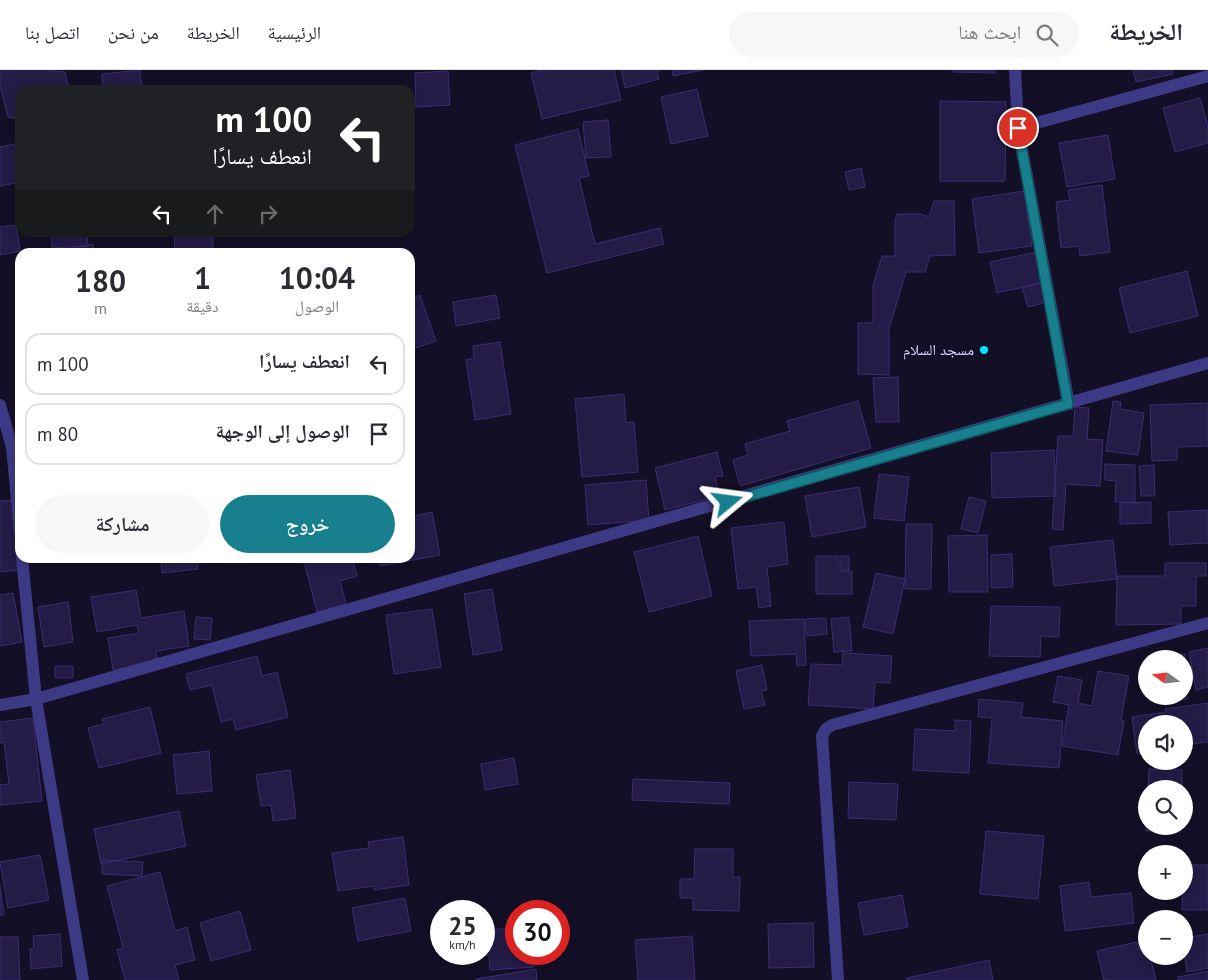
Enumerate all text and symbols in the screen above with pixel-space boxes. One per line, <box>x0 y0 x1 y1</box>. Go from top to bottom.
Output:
search box <box>729 12 1079 57</box>
text: الخريطة <box>1109 16 1183 47</box>
text: ابحث هنا <box>958 20 1021 44</box>
text: اتصل بنا <box>25 21 80 44</box>
text: من نحن <box>108 21 159 44</box>
text: الخريطة <box>187 21 240 44</box>
text: الرئيسية <box>268 21 321 44</box>
icon: search <box>1033 21 1061 49</box>
text: 100 m <box>215 96 312 142</box>
icon: left <box>330 105 395 170</box>
pin <box>997 107 1039 149</box>
icon: arrive <box>1004 114 1032 142</box>
text: انعطف يسارًا <box>212 142 312 170</box>
icon: left <box>148 200 176 228</box>
icon: ahead <box>201 200 229 228</box>
icon: right <box>254 200 282 228</box>
text: 1 <box>194 258 211 297</box>
text: 10:04 <box>279 258 355 297</box>
text: 180 <box>75 261 126 300</box>
text: دقيقة <box>186 296 219 316</box>
text: الوصول <box>295 296 339 316</box>
text: m <box>94 298 107 318</box>
place label: مسجد السلام <box>903 340 974 360</box>
marker: مسجد السلام <box>978 344 990 356</box>
text: انعطف يسارًا <box>259 349 350 373</box>
icon: left <box>365 350 393 378</box>
text: 100 m <box>37 352 89 376</box>
text: الوصول إلى الوجهة <box>215 419 350 443</box>
icon: arrive <box>365 420 393 448</box>
text: 80 m <box>37 422 78 446</box>
position arrow <box>701 475 753 527</box>
button: مشاركة <box>35 495 210 553</box>
button: خروج <box>220 495 395 553</box>
north arrow <box>1138 650 1192 705</box>
map controls <box>1138 650 1193 965</box>
button: sound <box>1138 715 1193 770</box>
button: search <box>1138 780 1193 835</box>
button: + <box>1138 845 1193 900</box>
speed limit sign: 30 <box>505 900 570 965</box>
text: 25 <box>448 910 477 942</box>
button: − <box>1138 910 1193 965</box>
text: km/h <box>449 937 476 952</box>

